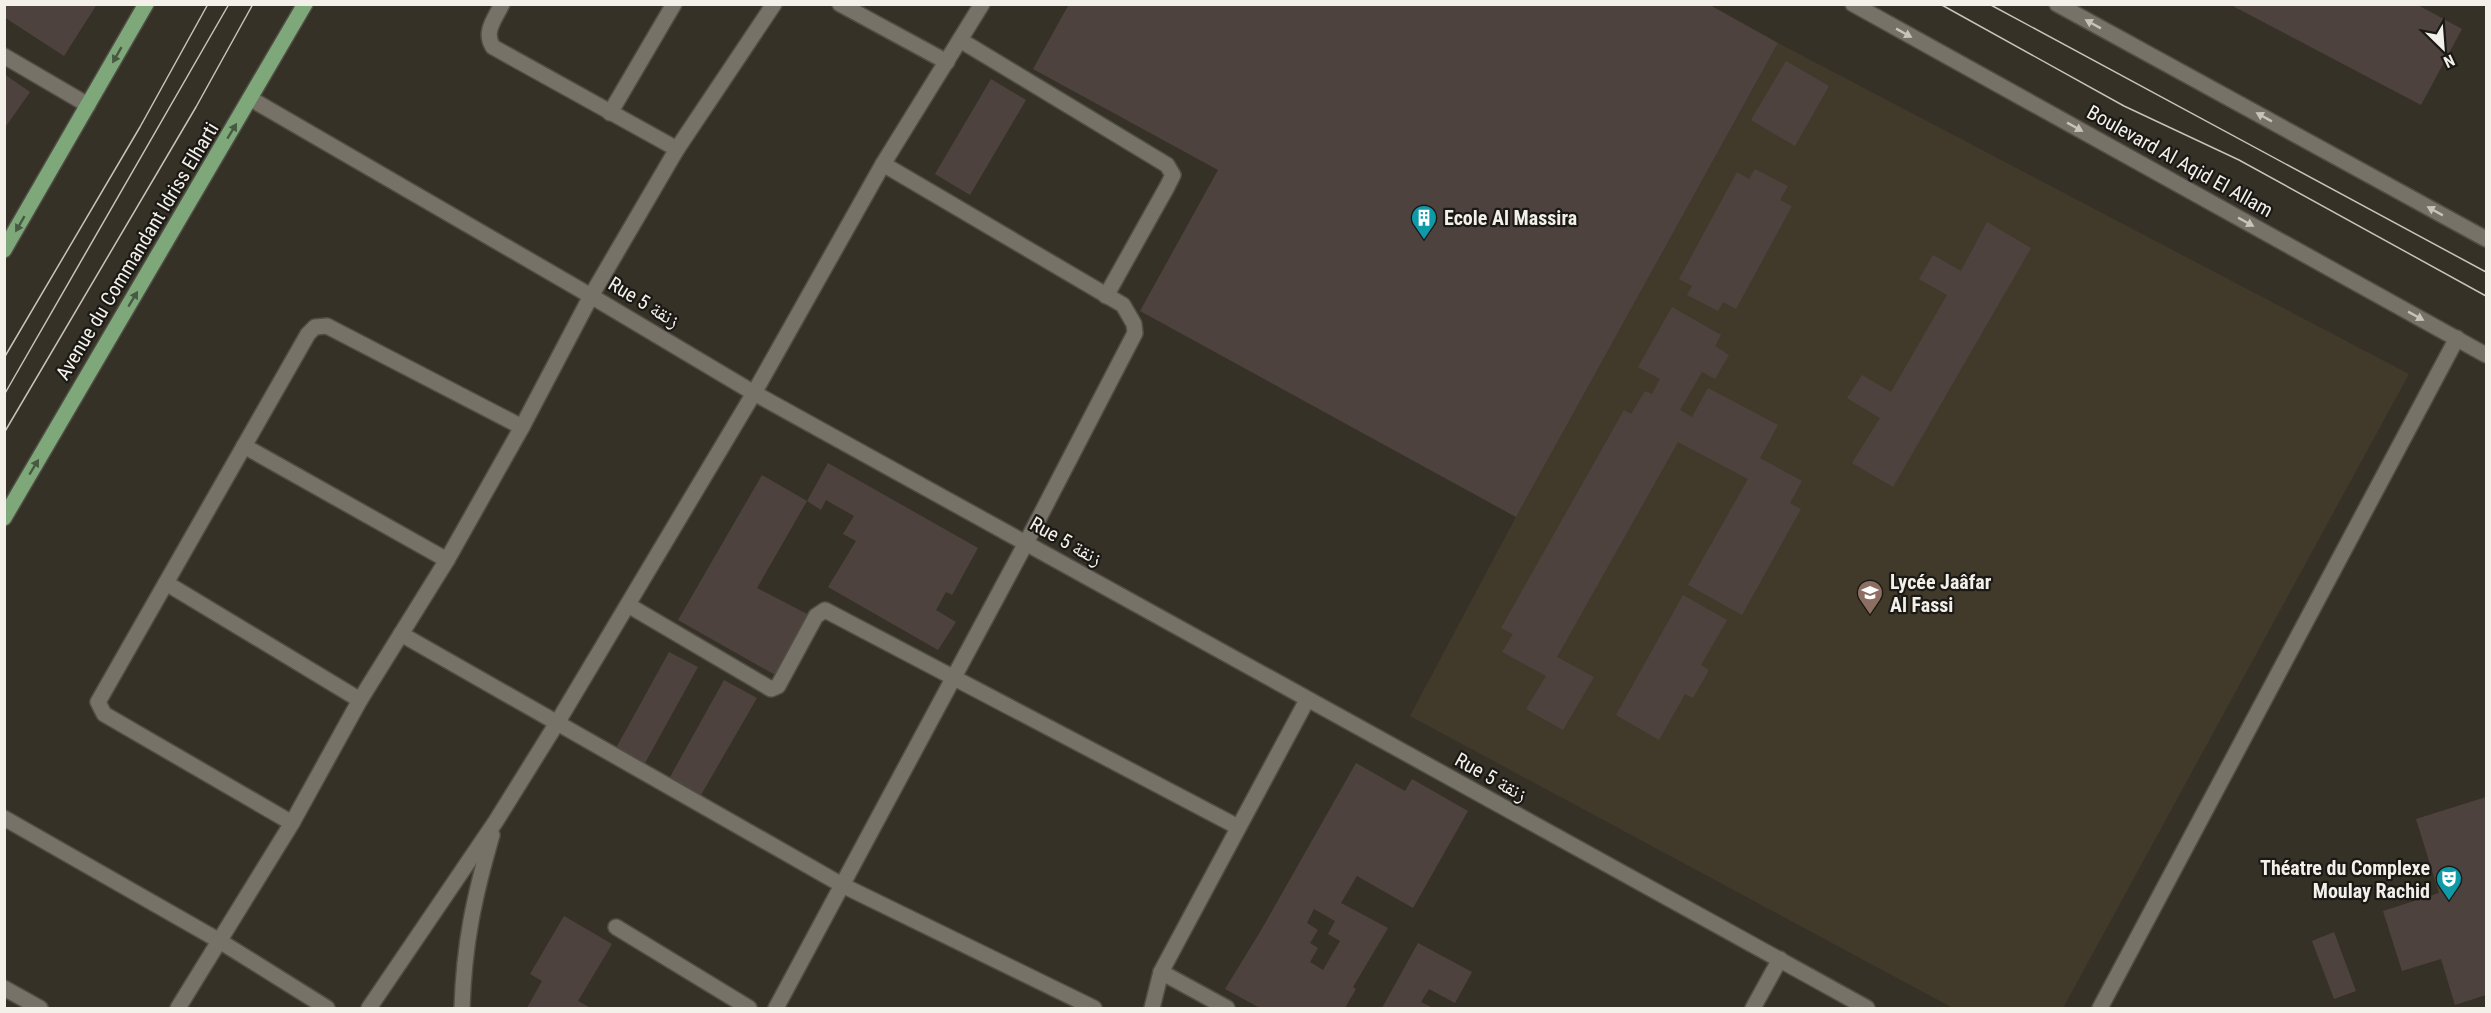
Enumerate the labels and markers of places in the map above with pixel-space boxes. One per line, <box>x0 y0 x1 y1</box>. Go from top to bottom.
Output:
building icon: Ecole Al Massira <box>1409 203 1439 241</box>
place label: Ecole Al Massira <box>1444 206 1577 230</box>
place label: Lycée Jaâfar Al Fassi <box>1890 570 1992 617</box>
school or university icon: Lycée Jaâfar Al Fassi <box>1855 578 1885 616</box>
place label: Théatre du Complexe Moulay Rachid <box>2260 856 2430 903</box>
theatre icon: Théatre du Complexe Moulay Rachid <box>2434 864 2464 902</box>

